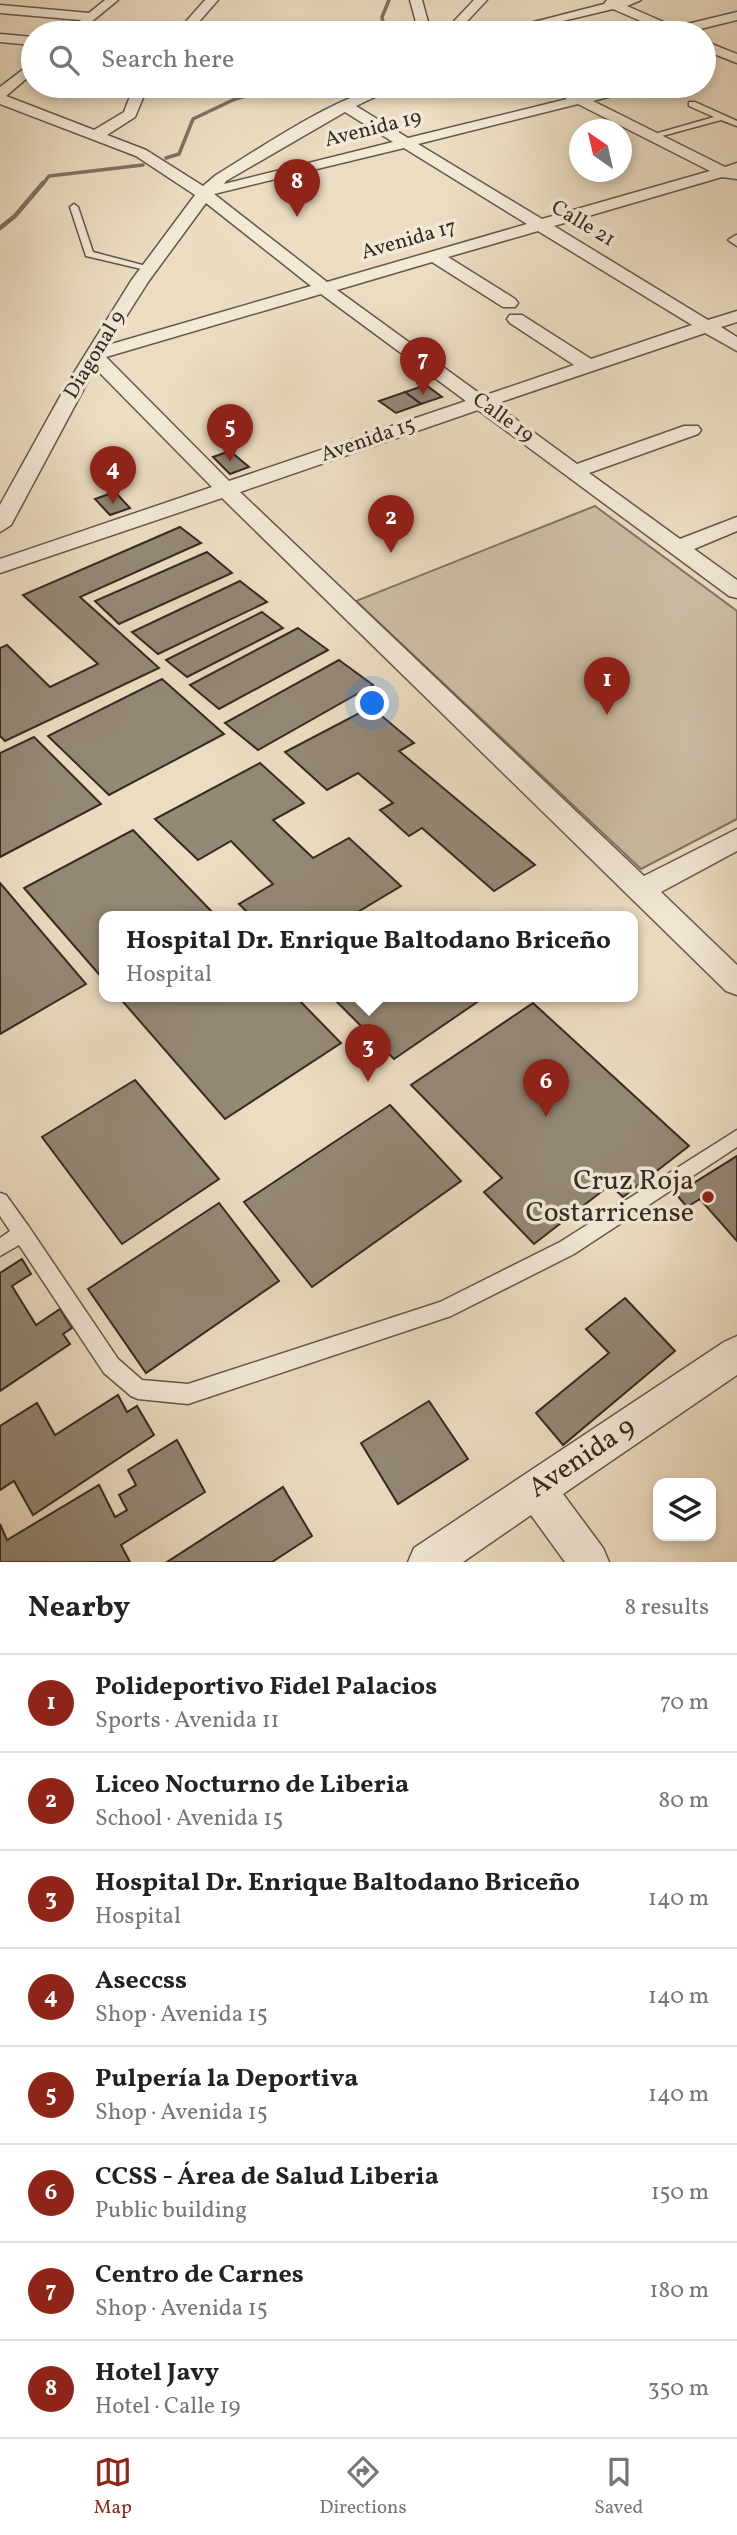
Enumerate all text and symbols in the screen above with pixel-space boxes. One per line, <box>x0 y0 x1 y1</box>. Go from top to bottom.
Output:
search box <box>21 21 716 98</box>
icon: search <box>45 41 83 79</box>
text: Search here <box>101 42 234 78</box>
street label: Avenida 19 <box>322 103 425 155</box>
north arrow <box>569 119 632 182</box>
pin: 8 <box>274 159 320 217</box>
street label: Calle 21 <box>545 193 621 255</box>
street label: Avenida 17 <box>358 213 460 267</box>
street label: Diagonal 9 <box>57 305 133 405</box>
pin: 7 <box>400 337 446 395</box>
street label: Calle 19 <box>466 386 540 450</box>
pin: 5 <box>207 404 253 462</box>
street label: Avenida 15 <box>317 410 419 470</box>
pin: 4 <box>90 446 136 504</box>
pin: 2 <box>368 495 414 553</box>
pin: 1 <box>584 657 630 715</box>
your location <box>355 686 389 720</box>
popup <box>99 911 638 1002</box>
text: Hospital Dr. Enrique Baltodano Briceño <box>126 923 611 959</box>
text: Hospital <box>126 959 212 991</box>
pin: 3 <box>345 1024 391 1082</box>
pin: 6 <box>523 1059 569 1117</box>
place label: Cruz Roja Costarricense <box>525 1162 694 1233</box>
marker: Cruz Roja Costarricense <box>700 1189 716 1205</box>
street label: Avenida 9 <box>521 1408 643 1508</box>
map controls <box>653 1478 716 1541</box>
button: layers <box>653 1478 716 1541</box>
text: Nearby <box>28 1587 130 1629</box>
text: 8 results <box>625 1592 709 1624</box>
text: Polideportivo Fidel Palacios <box>95 1669 437 1705</box>
text: 1 <box>46 1687 56 1719</box>
text: 70 m <box>660 1687 709 1719</box>
text: Sports · Avenida 11 <box>95 1705 280 1737</box>
text: Liceo Nocturno de Liberia <box>95 1767 409 1803</box>
text: 2 <box>45 1785 57 1817</box>
text: 80 m <box>659 1785 709 1817</box>
text: School · Avenida 15 <box>95 1803 283 1835</box>
text: Hospital Dr. Enrique Baltodano Briceño <box>95 1865 580 1901</box>
text: 3 <box>45 1883 57 1915</box>
text: 140 m <box>648 1883 709 1915</box>
text: Hospital <box>95 1901 181 1933</box>
text: Aseccss <box>95 1963 187 1999</box>
text: 4 <box>44 1981 58 2013</box>
text: 140 m <box>648 1981 709 2013</box>
text: Shop · Avenida 15 <box>95 1999 268 2031</box>
text: Pulpería la Deportiva <box>95 2061 358 2097</box>
text: 5 <box>45 2079 57 2111</box>
text: 140 m <box>648 2079 709 2111</box>
text: Shop · Avenida 15 <box>95 2097 268 2129</box>
text: CCSS - Área de Salud Liberia <box>95 2159 439 2195</box>
text: 6 <box>45 2177 57 2209</box>
text: 150 m <box>651 2177 709 2209</box>
text: Public building <box>95 2195 247 2227</box>
text: Centro de Carnes <box>95 2257 304 2293</box>
text: 7 <box>46 2275 57 2307</box>
text: 180 m <box>650 2275 709 2307</box>
text: Shop · Avenida 15 <box>95 2293 268 2325</box>
text: Hotel Javy <box>95 2355 219 2391</box>
text: 8 <box>45 2373 57 2405</box>
text: 350 m <box>648 2373 709 2405</box>
text: Hotel · Calle 19 <box>95 2391 240 2423</box>
tab: Map <box>94 2453 132 2521</box>
tab: Directions <box>320 2453 407 2521</box>
tab: Saved <box>594 2453 643 2521</box>

